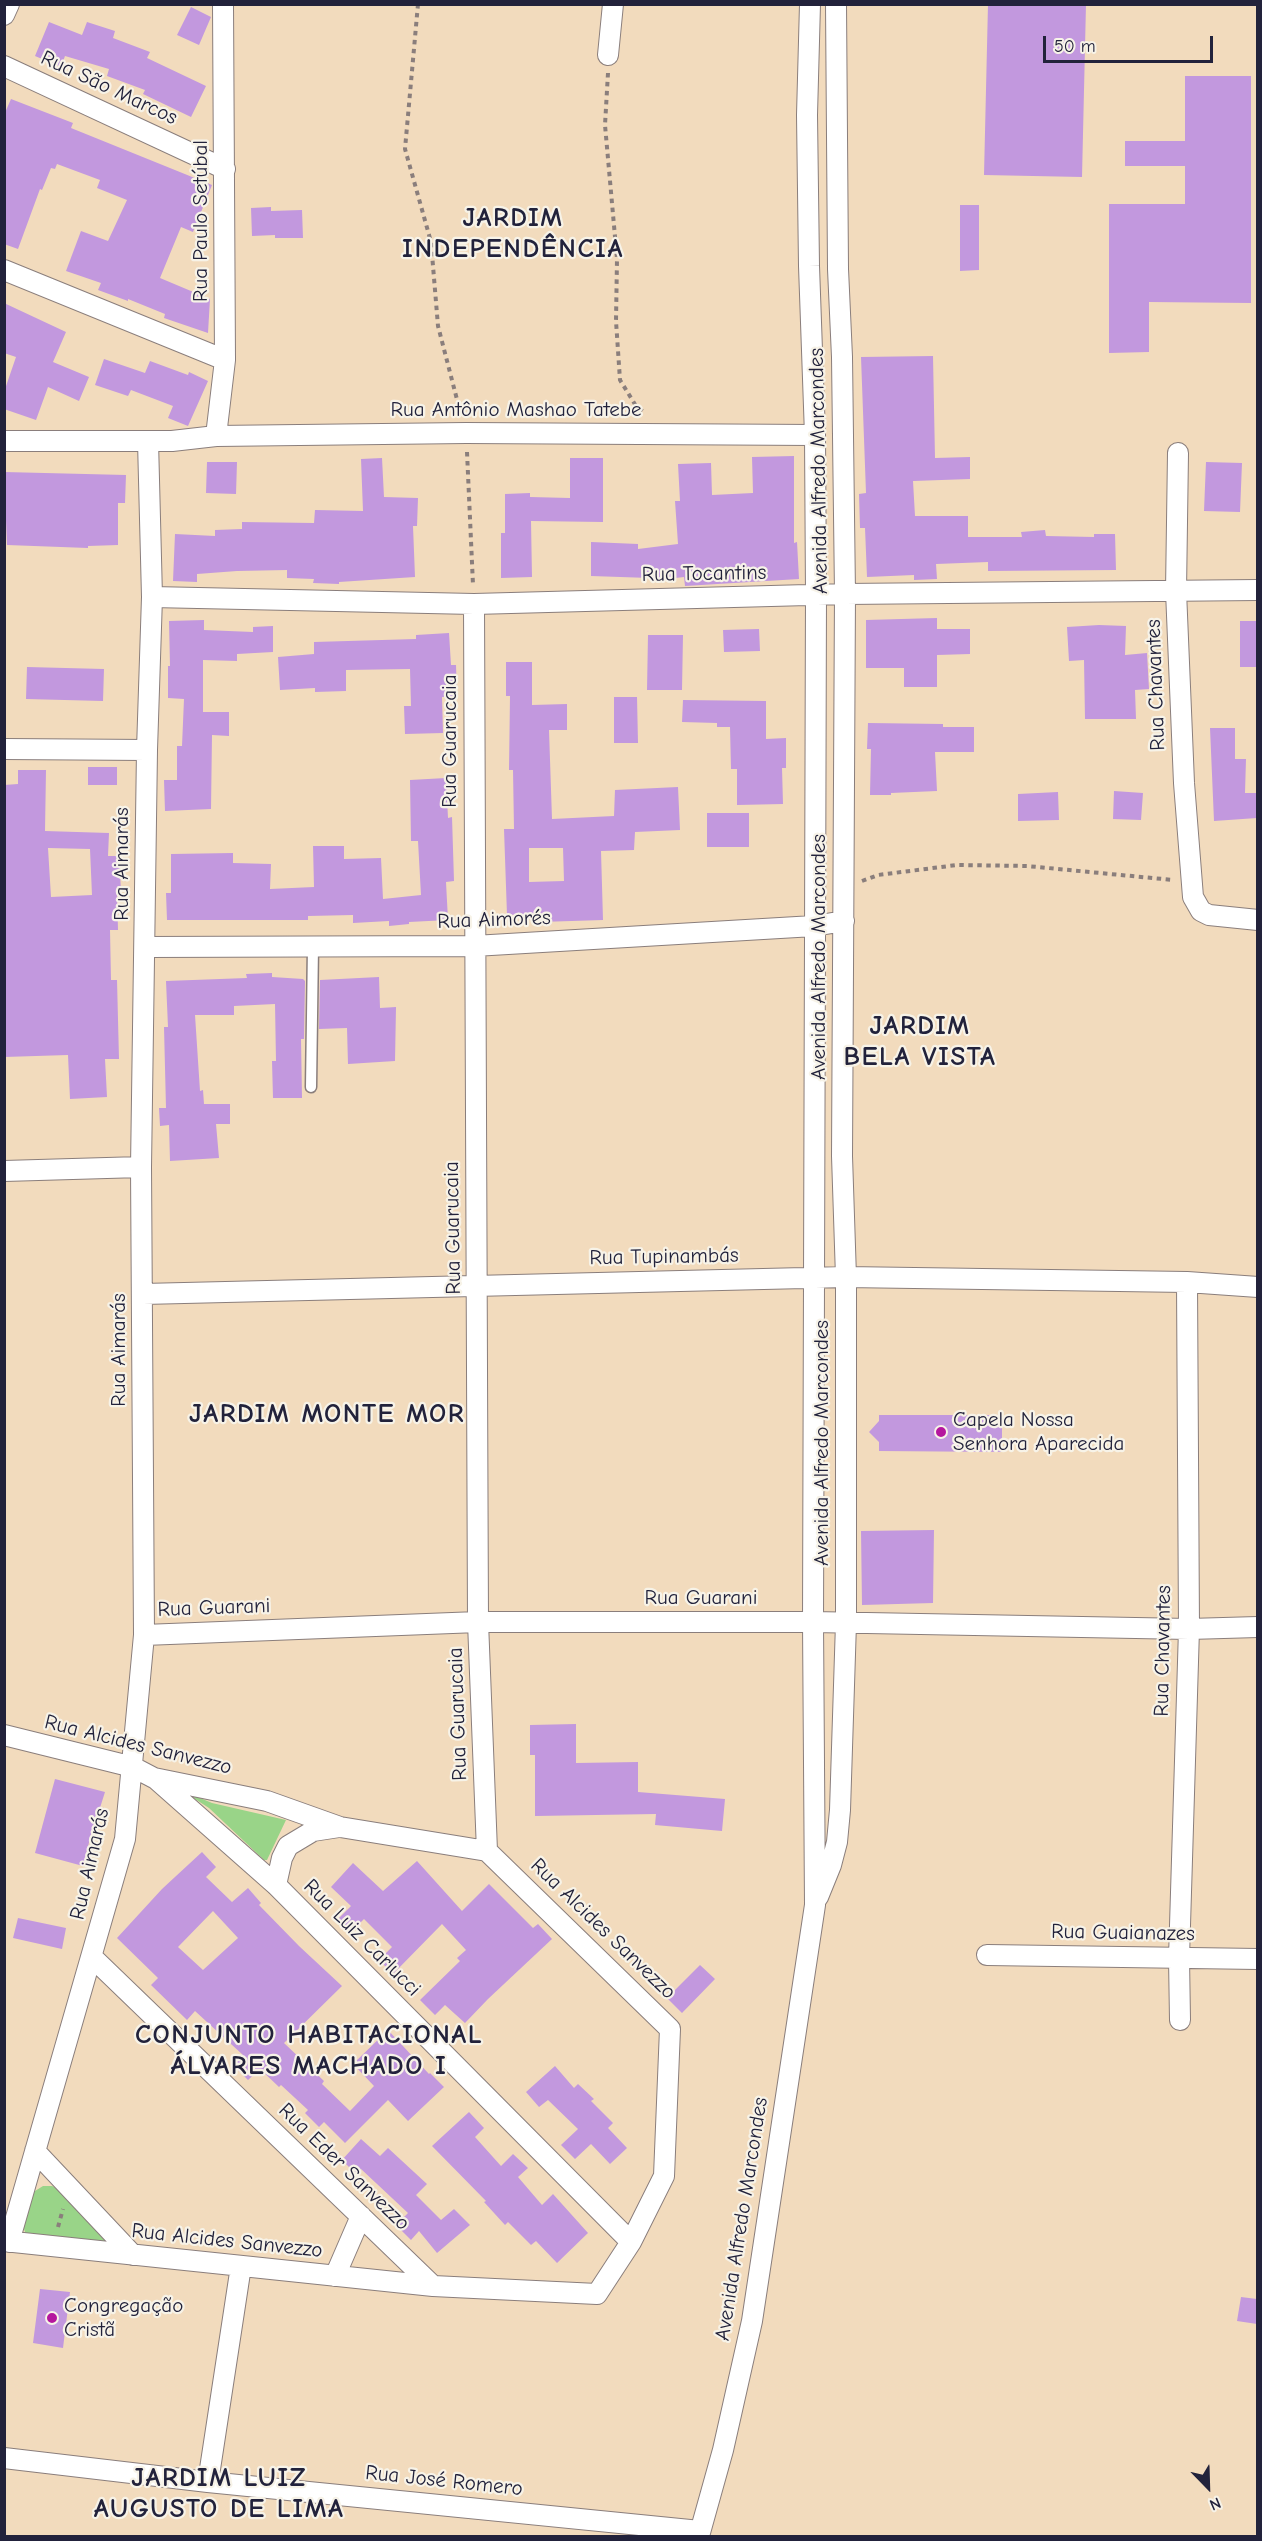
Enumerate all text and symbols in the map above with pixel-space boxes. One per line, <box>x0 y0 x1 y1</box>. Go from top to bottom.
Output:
scale bar <box>1046 24 1216 62</box>
text: 50 m <box>1054 36 1096 57</box>
street label: Rua São Marcos <box>37 45 181 131</box>
street label: Rua Paulo Setúbal <box>188 140 214 302</box>
district label: JARDIM INDEPENDÊNCIA <box>402 202 624 265</box>
street label: Avenida Alfredo Marcondes <box>804 348 834 594</box>
street label: Rua Antônio Mashao Tatebe <box>391 397 641 423</box>
street label: Rua Tocantins <box>641 560 767 588</box>
street label: Rua Chavantes <box>1141 619 1171 751</box>
street label: Rua Guarucaia <box>437 674 463 808</box>
street label: Rua Aimarás <box>109 807 135 921</box>
street label: Avenida Alfredo Marcondes <box>806 834 832 1080</box>
street label: Rua Aimorés <box>437 905 551 935</box>
district label: JARDIM BELA VISTA <box>844 1010 996 1073</box>
street label: Rua Guarucaia <box>439 1161 467 1295</box>
street label: Rua Tupinambás <box>589 1243 739 1271</box>
street label: Rua Aimarás <box>106 1293 132 1407</box>
street label: Avenida Alfredo Marcondes <box>809 1320 835 1566</box>
district label: JARDIM MONTE MOR <box>189 1398 465 1430</box>
place label: Capela Nossa Senhora Aparecida <box>953 1407 1124 1457</box>
marker: Capela Nossa Senhora Aparecida <box>934 1425 948 1439</box>
street label: Rua Guarani <box>645 1585 757 1611</box>
street label: Rua Chavantes <box>1149 1585 1177 1717</box>
street label: Rua Guarani <box>157 1593 271 1623</box>
street label: Rua Guarucaia <box>443 1647 473 1781</box>
street label: Rua Alcides Sanvezzo <box>42 1710 234 1780</box>
street label: Rua Aimarás <box>65 1806 115 1922</box>
street label: Rua Alcides Sanvezzo <box>525 1853 681 2005</box>
street label: Rua Luiz Carlucci <box>298 1874 426 2002</box>
street label: Rua Guaianazes <box>1051 1919 1195 1947</box>
district label: CONJUNTO HABITACIONAL ÁLVARES MACHADO I <box>135 2019 483 2082</box>
street label: Avenida Alfredo Marcondes <box>710 2095 774 2343</box>
street label: Rua Eder Sanvezzo <box>273 2098 415 2236</box>
street label: Rua Alcides Sanvezzo <box>130 2218 324 2264</box>
place label: Congregação Cristã <box>64 2293 183 2343</box>
marker: Congregação Cristã <box>45 2311 59 2325</box>
north arrow <box>1178 2457 1238 2517</box>
street label: Rua José Romero <box>364 2460 524 2502</box>
district label: JARDIM LUIZ AUGUSTO DE LIMA <box>94 2462 344 2525</box>
text: N <box>1207 2493 1223 2514</box>

